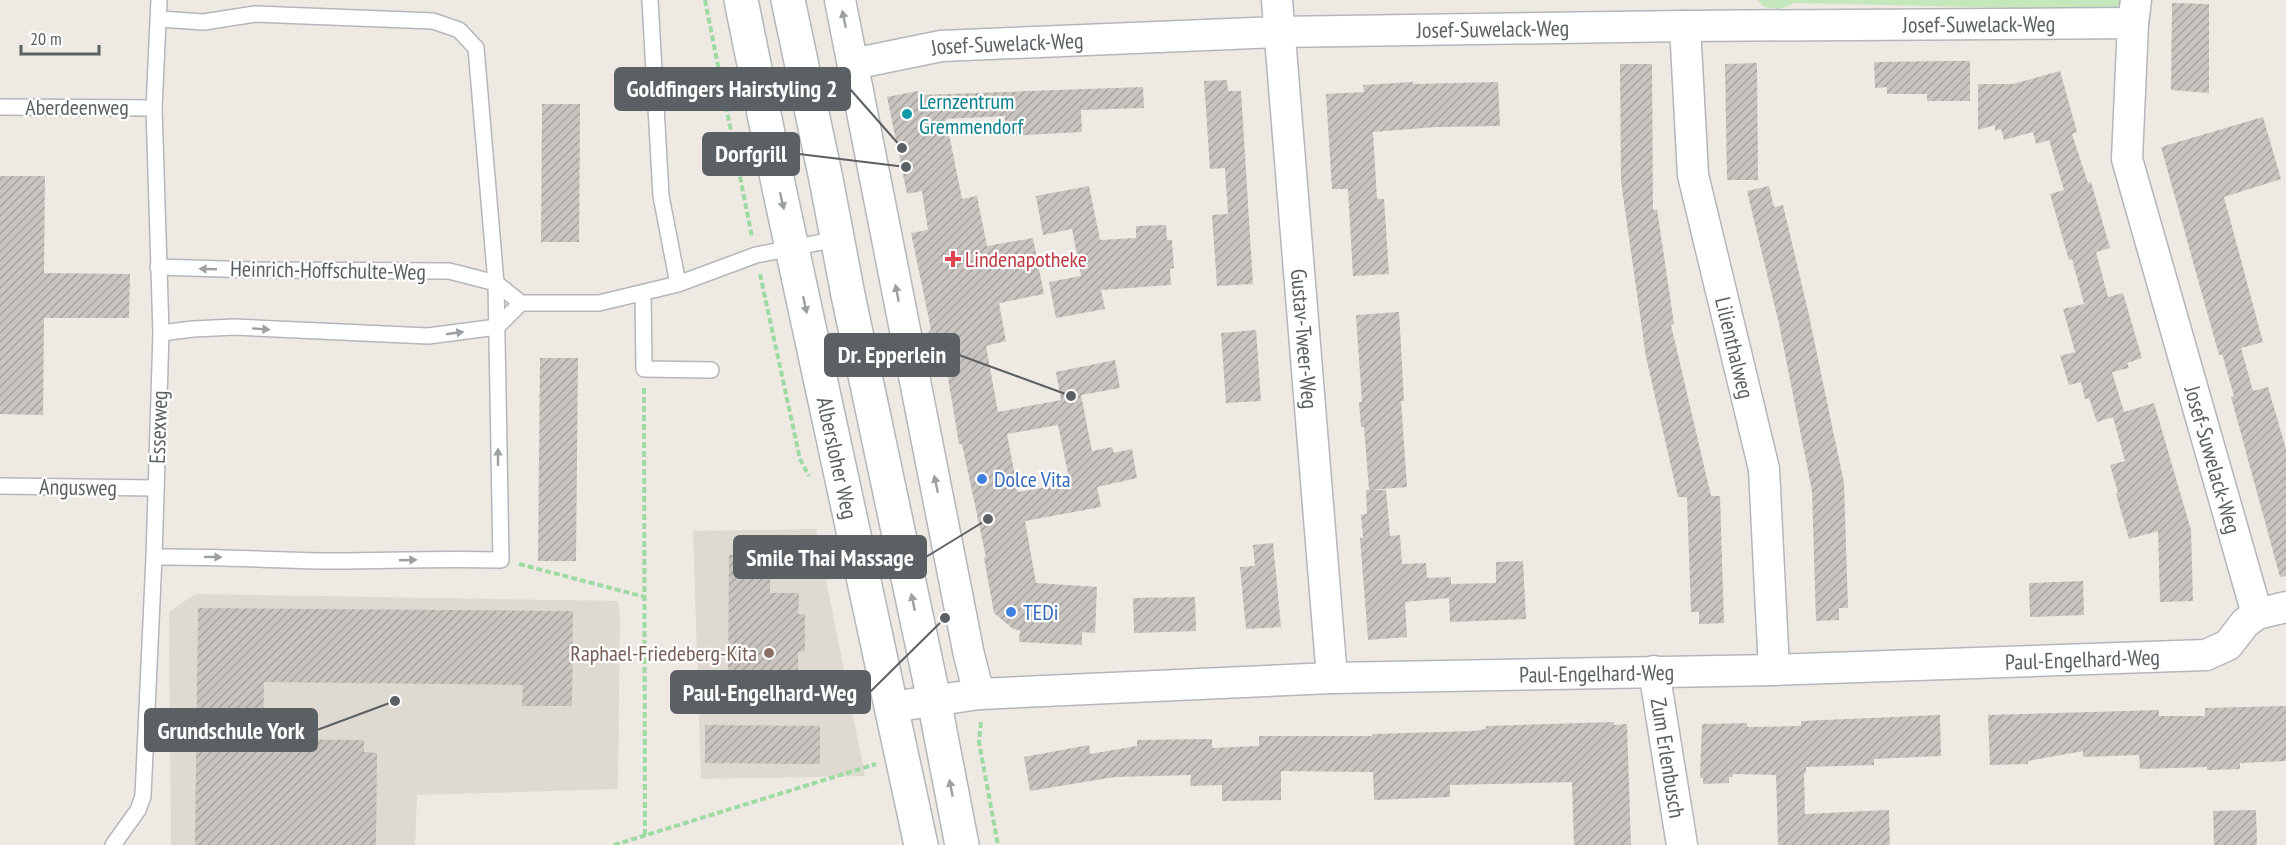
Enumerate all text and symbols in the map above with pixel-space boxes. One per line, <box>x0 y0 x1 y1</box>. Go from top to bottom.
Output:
one-way arrow <box>839 9 848 28</box>
street label: Josef-Suwelack-Weg <box>1901 10 2055 39</box>
street label: Josef-Suwelack-Weg <box>1415 14 1569 44</box>
scale bar <box>21 18 99 56</box>
street label: Josef-Suwelack-Weg <box>927 26 1084 62</box>
text: 20 m <box>30 27 62 50</box>
callout: Goldfingers Hairstyling 2 <box>615 68 850 110</box>
text: Goldfingers Hairstyling 2 <box>627 73 837 104</box>
place label: Lernzentrum Gremmendorf <box>919 87 1024 140</box>
street label: Aberdeenweg <box>25 93 129 121</box>
marker: Lernzentrum Gremmendorf <box>900 107 914 121</box>
callout: Dorfgrill <box>703 133 799 175</box>
text: Dorfgrill <box>715 138 787 169</box>
one-way arrow <box>777 192 787 211</box>
place label: Lindenapotheke <box>965 245 1087 273</box>
marker: Lindenapotheke <box>946 252 960 266</box>
street label: Heinrich-Hoffschulte-Weg <box>230 254 426 286</box>
one-way arrow <box>199 264 218 274</box>
street label: Gustav-Tweer-Weg <box>1285 268 1324 410</box>
one-way arrow <box>892 283 901 302</box>
street label: Lilienthalweg <box>1709 294 1760 401</box>
one-way arrow <box>800 296 810 314</box>
one-way arrow <box>251 325 270 334</box>
one-way arrow <box>446 328 465 337</box>
callout: Dr. Epperlein <box>825 334 959 376</box>
text: Dr. Epperlein <box>838 339 946 370</box>
street label: Josef-Suwelack-Weg <box>2178 381 2247 537</box>
street label: Essexweg <box>143 390 173 464</box>
street label: Albersloher Weg <box>811 394 864 521</box>
one-way arrow <box>493 448 503 467</box>
place label: Dolce Vita <box>994 465 1071 493</box>
street label: Angusweg <box>39 472 117 502</box>
marker: Dolce Vita <box>975 472 989 486</box>
one-way arrow <box>930 475 940 493</box>
callout: Smile Thai Massage <box>734 536 926 578</box>
text: Smile Thai Massage <box>746 542 914 573</box>
one-way arrow <box>203 553 222 562</box>
one-way arrow <box>398 556 417 565</box>
one-way arrow <box>908 592 917 611</box>
place label: TEDi <box>1023 598 1059 626</box>
marker: TEDi <box>1004 605 1018 619</box>
place label: Raphael-Friedeberg-Kita <box>570 639 757 667</box>
street label: Paul-Engelhard-Weg <box>2005 643 2160 676</box>
marker: Raphael-Friedeberg-Kita <box>762 646 776 660</box>
street label: Paul-Engelhard-Weg <box>1519 658 1674 689</box>
callout: Paul-Engelhard-Weg <box>671 671 870 713</box>
text: Paul-Engelhard-Weg <box>683 677 857 708</box>
street label: Zum Erlenbusch <box>1645 696 1691 820</box>
callout: Grundschule York <box>145 709 317 751</box>
text: Grundschule York <box>157 715 305 746</box>
one-way arrow <box>946 778 955 797</box>

